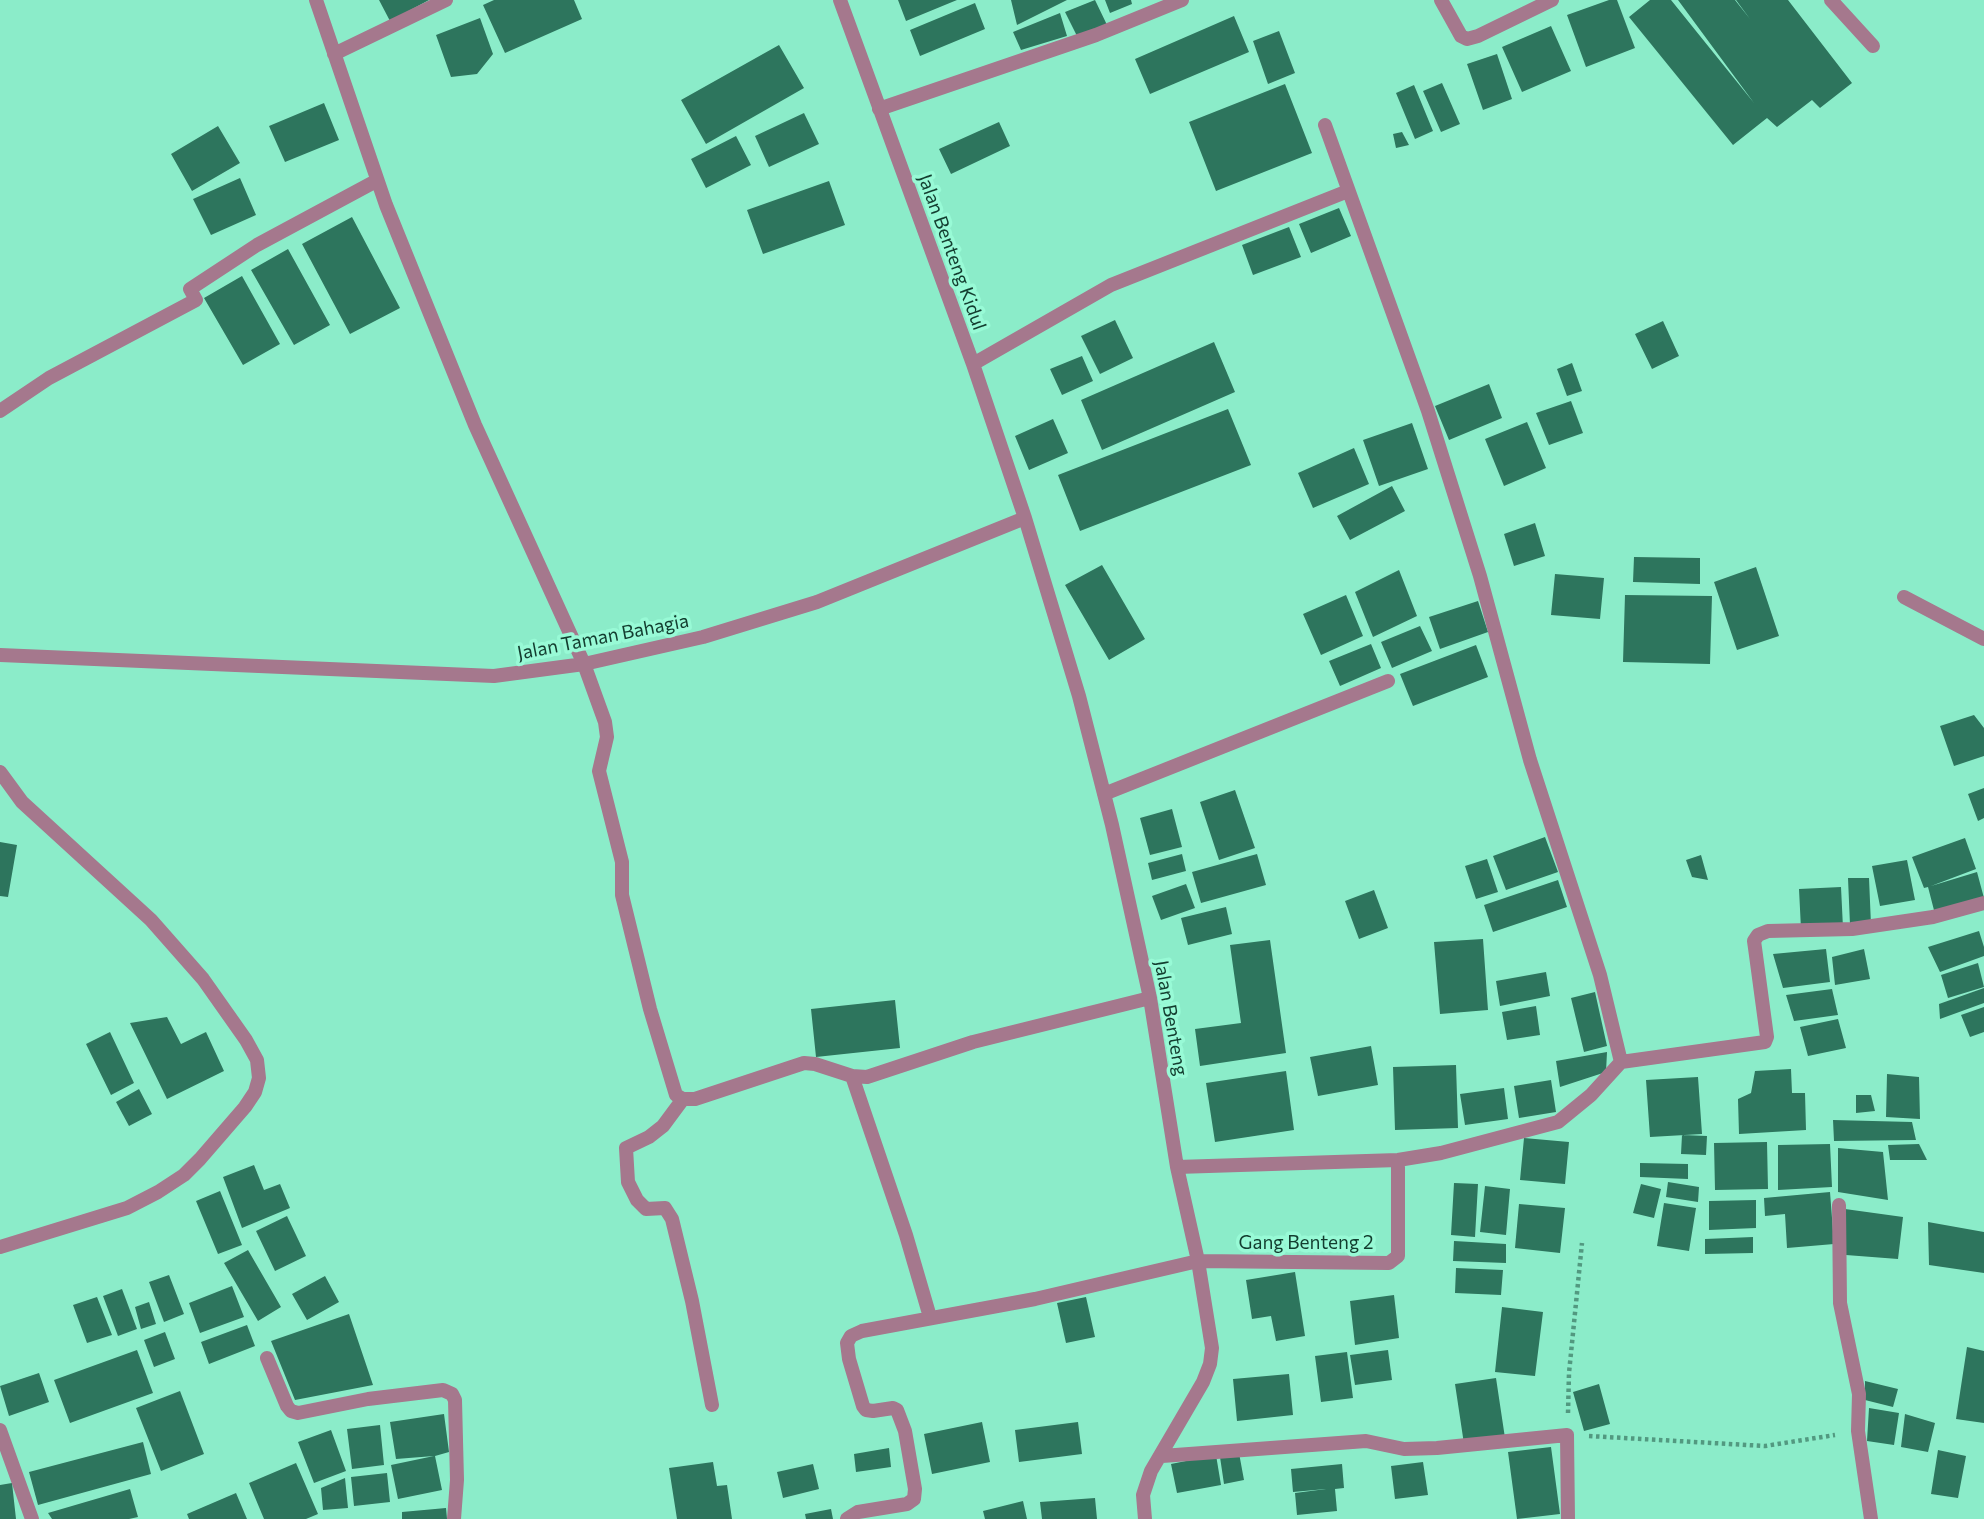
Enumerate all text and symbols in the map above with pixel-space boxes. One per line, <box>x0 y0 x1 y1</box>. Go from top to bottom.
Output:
street label: Jalan Benteng Kidul <box>913 171 991 333</box>
street label: Jalan Taman Bahagia <box>515 609 691 665</box>
street label: Jalan Benteng <box>1150 959 1192 1077</box>
street label: Gang Benteng 2 <box>1239 1232 1373 1254</box>

